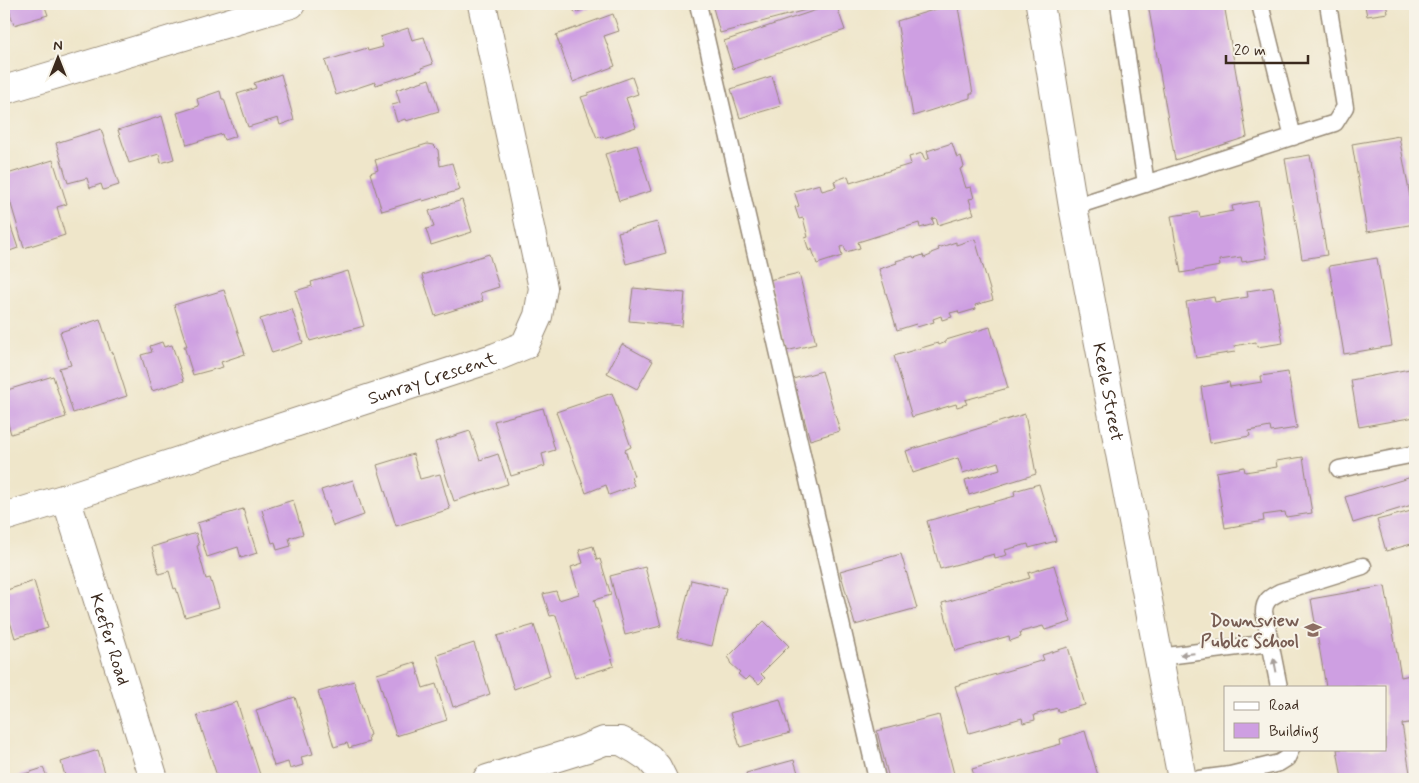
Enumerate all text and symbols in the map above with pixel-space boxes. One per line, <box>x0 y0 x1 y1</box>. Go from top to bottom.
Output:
north arrow <box>32 32 82 82</box>
scale bar <box>1226 32 1309 64</box>
text: N <box>53 37 63 55</box>
text: 20 m <box>1234 41 1266 61</box>
street label: Keele Street <box>1086 341 1128 444</box>
street label: Sunray Crescent <box>365 347 500 411</box>
street label: Keefer Road <box>84 591 135 688</box>
place label: Downsview Public School <box>1201 609 1300 654</box>
school or university icon: Downsview Public School <box>1303 620 1323 640</box>
one-way arrow <box>1179 650 1195 658</box>
one-way arrow <box>1270 657 1278 673</box>
legend <box>1224 686 1386 750</box>
text: Road <box>1269 696 1299 716</box>
text: Building <box>1269 722 1319 743</box>

